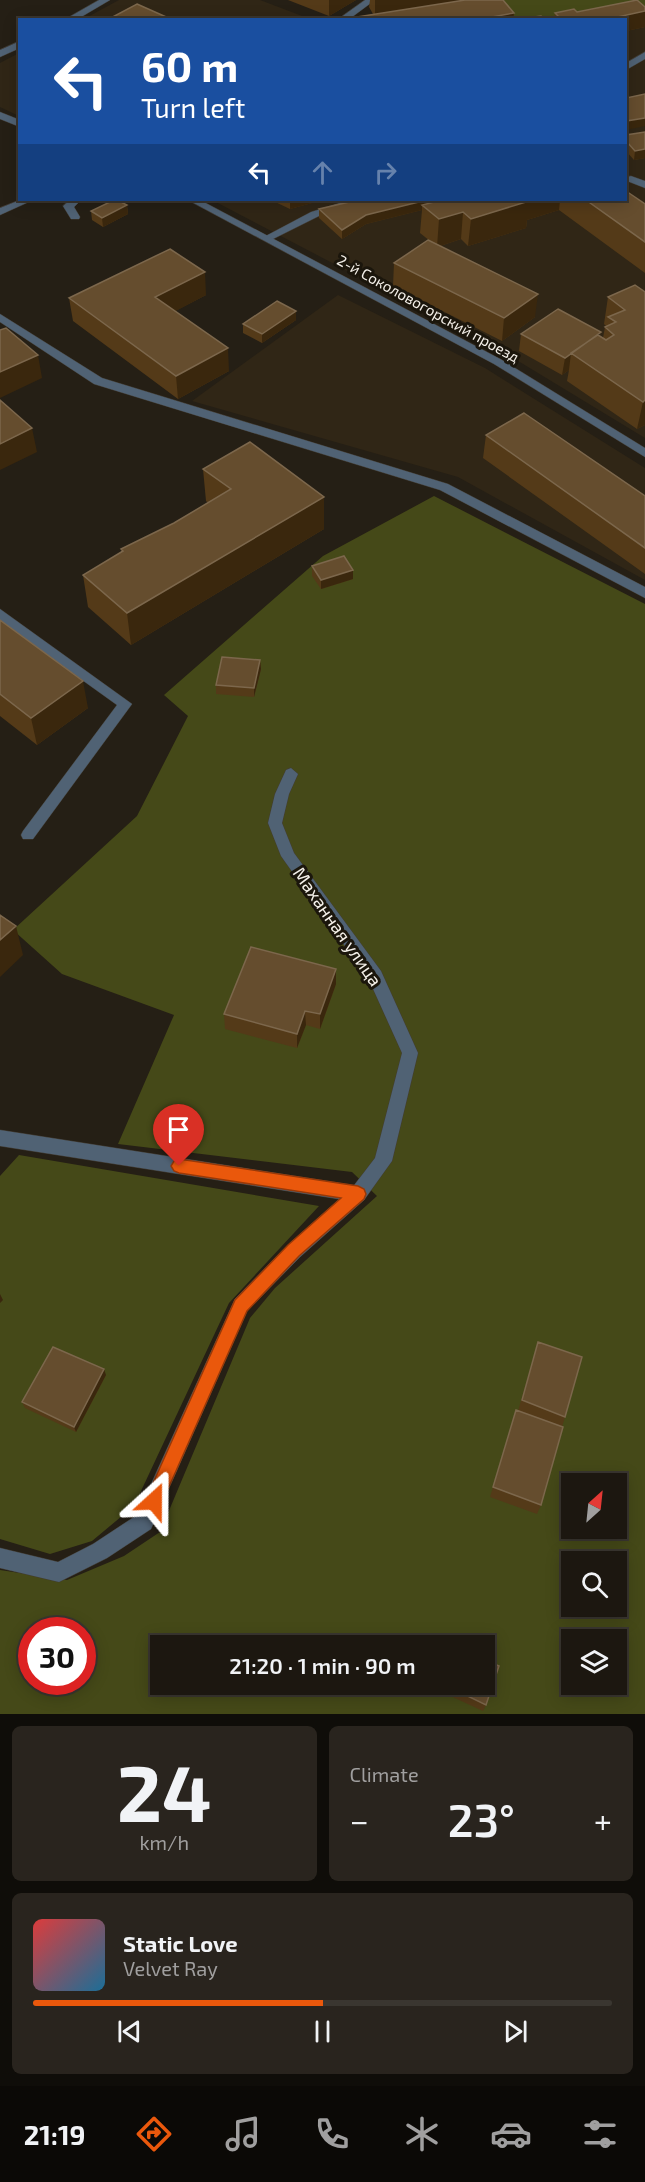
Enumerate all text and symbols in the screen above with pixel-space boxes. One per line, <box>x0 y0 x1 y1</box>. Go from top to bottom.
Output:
text: 60 m <box>141 40 238 90</box>
icon: left <box>42 42 120 120</box>
text: Turn left <box>141 91 245 123</box>
icon: left <box>243 156 276 189</box>
icon: ahead <box>306 156 339 189</box>
icon: right <box>369 156 402 189</box>
street label: 2-й Соколовогорский проезд <box>334 250 523 366</box>
street label: Маханная улица <box>289 863 387 990</box>
pin <box>153 1104 204 1166</box>
icon: arrive <box>162 1113 195 1146</box>
position arrow <box>122 1469 186 1533</box>
north arrow <box>561 1473 627 1539</box>
map controls <box>561 1473 627 1695</box>
button: search <box>561 1551 627 1617</box>
speed limit sign: 30 <box>18 1617 96 1695</box>
button: layers <box>561 1629 627 1695</box>
text: 21:20 · 1 min · 90 m <box>229 1652 416 1678</box>
text: 24 <box>117 1744 212 1838</box>
text: Climate <box>350 1762 419 1786</box>
text: 23° <box>448 1792 515 1846</box>
text: − <box>350 1800 369 1840</box>
text: + <box>594 1800 612 1840</box>
text: km/h <box>139 1830 189 1854</box>
text: Static Love <box>123 1930 238 1956</box>
text: Velvet Ray <box>123 1956 218 1980</box>
icon: previous <box>113 2015 146 2048</box>
icon: pause <box>306 2015 339 2048</box>
icon: next <box>499 2015 532 2048</box>
icon: directions <box>133 2113 175 2155</box>
icon: music <box>222 2113 264 2155</box>
icon: phone <box>311 2113 353 2155</box>
icon: climate <box>401 2113 443 2155</box>
icon: car <box>490 2113 532 2155</box>
icon: filters <box>579 2113 621 2155</box>
text: 21:19 <box>24 2118 86 2150</box>

